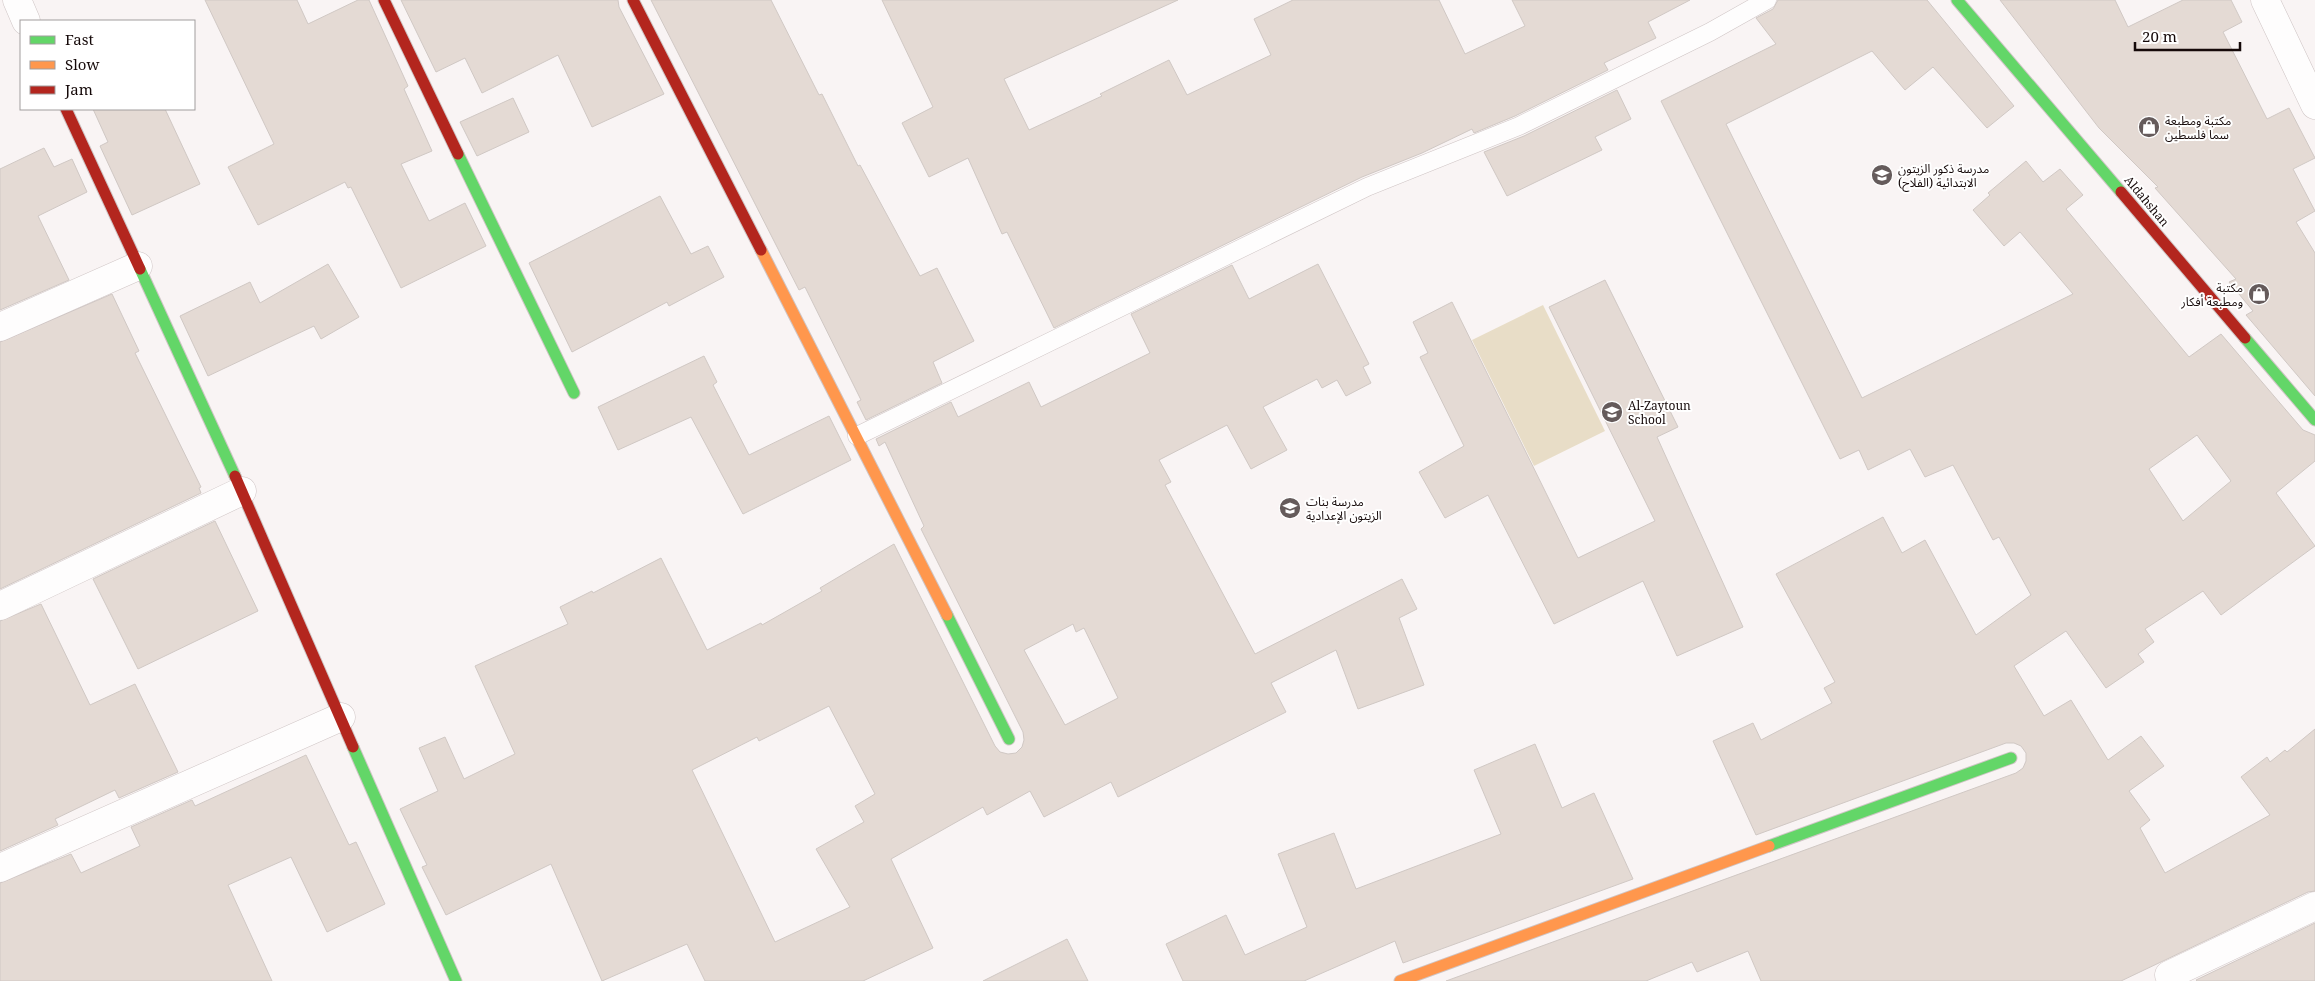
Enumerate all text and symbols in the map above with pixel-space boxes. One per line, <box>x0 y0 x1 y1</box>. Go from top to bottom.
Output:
legend <box>20 20 195 110</box>
scale bar <box>2135 20 2240 52</box>
text: 20 m <box>2142 26 2177 46</box>
text: Fast <box>65 29 94 49</box>
text: Slow <box>65 54 99 74</box>
text: Jam <box>64 79 93 99</box>
place label: مكتبة ومطبعة سما فلسطين <box>2165 112 2231 143</box>
shop icon: مكتبة ومطبعة سما فلسطين <box>2137 115 2161 139</box>
place label: مدرسة ذكور الزيتون الابتدائية (الفلاح) <box>1898 160 1989 192</box>
school or university icon: مدرسة ذكور الزيتون الابتدائية (الفلاح) <box>1870 163 1894 187</box>
street label: Aldahshan <box>2121 172 2173 230</box>
place label: مكتبة ومطبعة أفكار <box>2180 279 2243 310</box>
shop icon: مكتبة ومطبعة أفكار <box>2247 282 2271 306</box>
place label: Al-Zaytoun School <box>1628 397 1691 428</box>
school or university icon: Al-Zaytoun School <box>1600 400 1624 424</box>
place label: مدرسة بنات الزيتون الإعدادية <box>1306 493 1382 524</box>
school or university icon: مدرسة بنات الزيتون الإعدادية <box>1278 496 1302 520</box>

